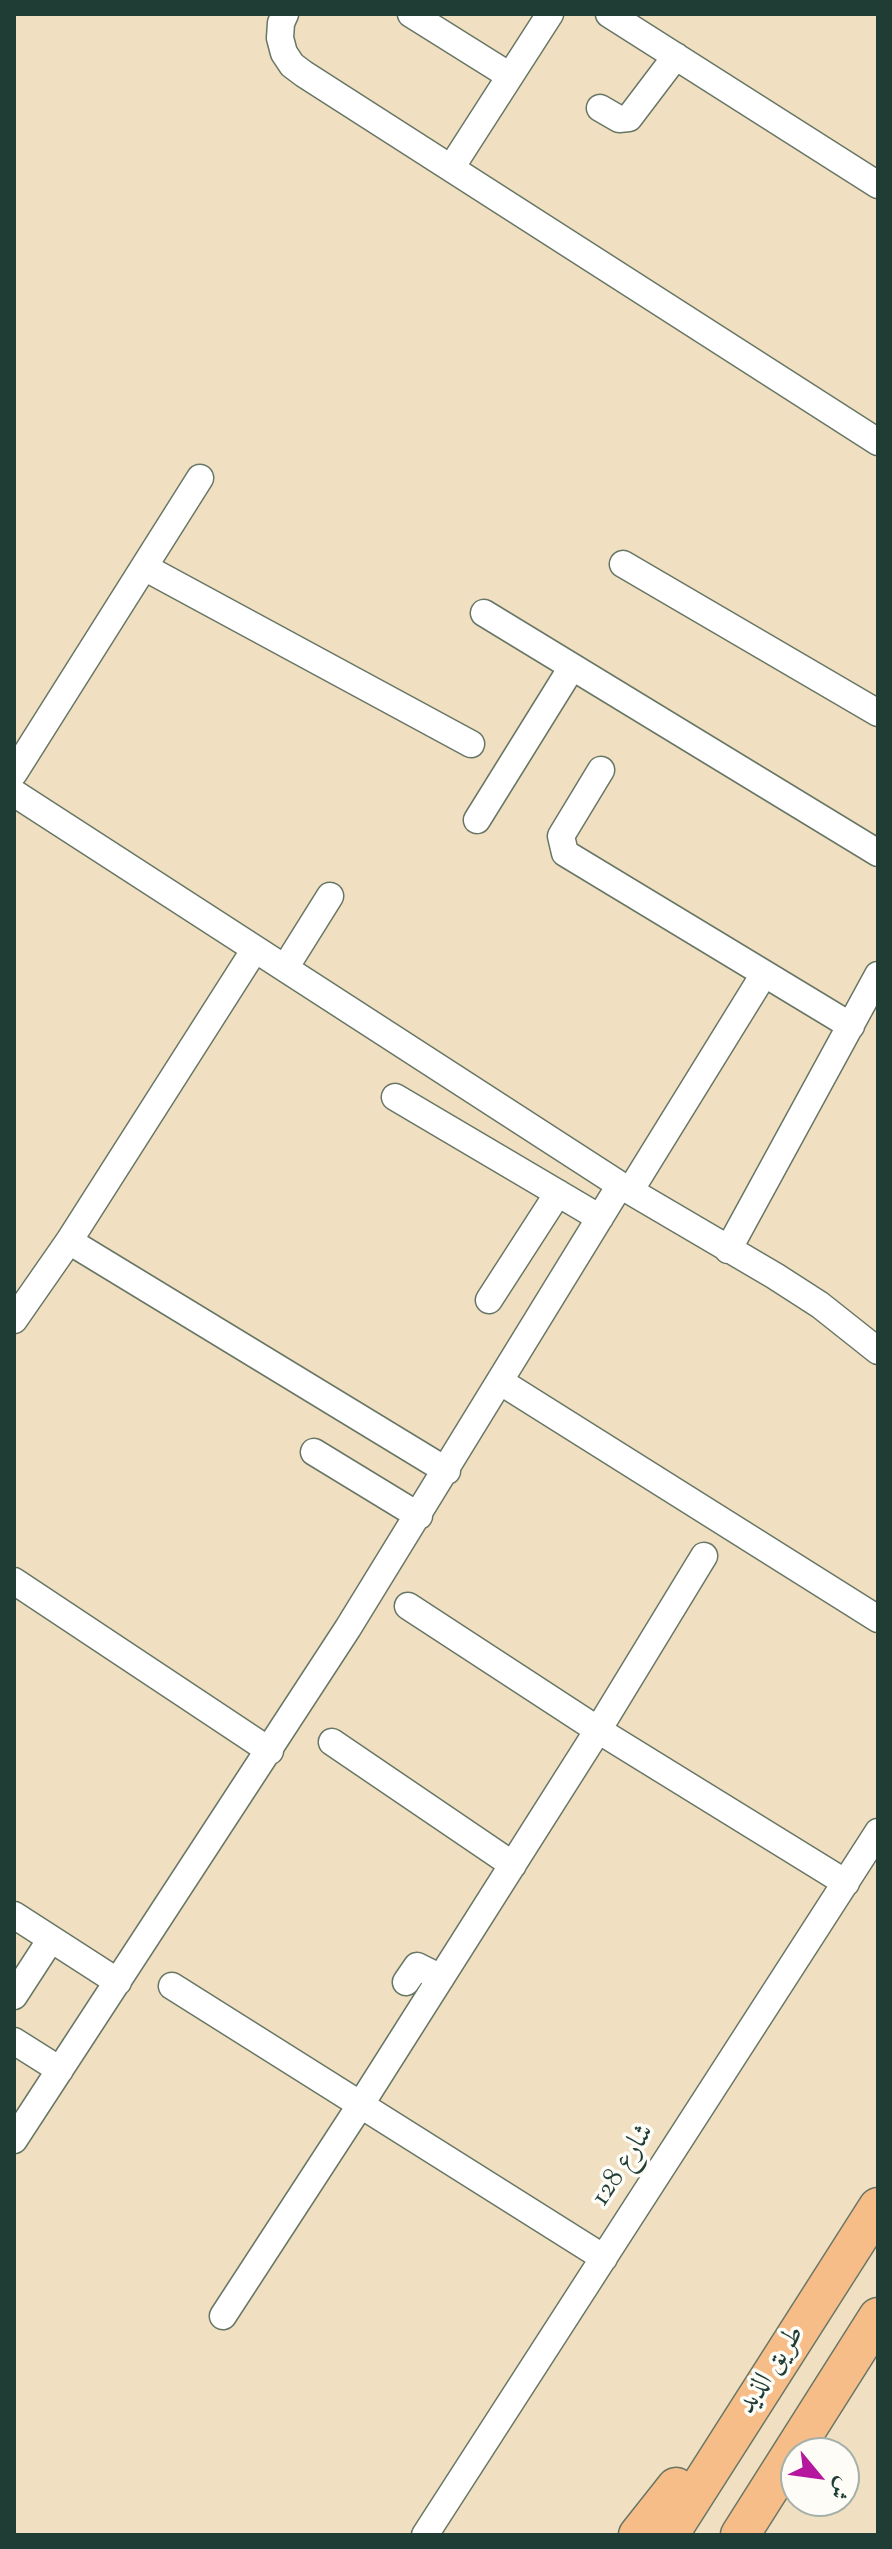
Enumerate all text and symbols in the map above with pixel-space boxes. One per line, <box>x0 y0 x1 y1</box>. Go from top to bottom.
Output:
street label: شارع 128 <box>586 2119 664 2213</box>
street label: طريق الذيد <box>732 2320 814 2422</box>
north arrow <box>780 2437 860 2517</box>
text: ش <box>820 2470 859 2505</box>

